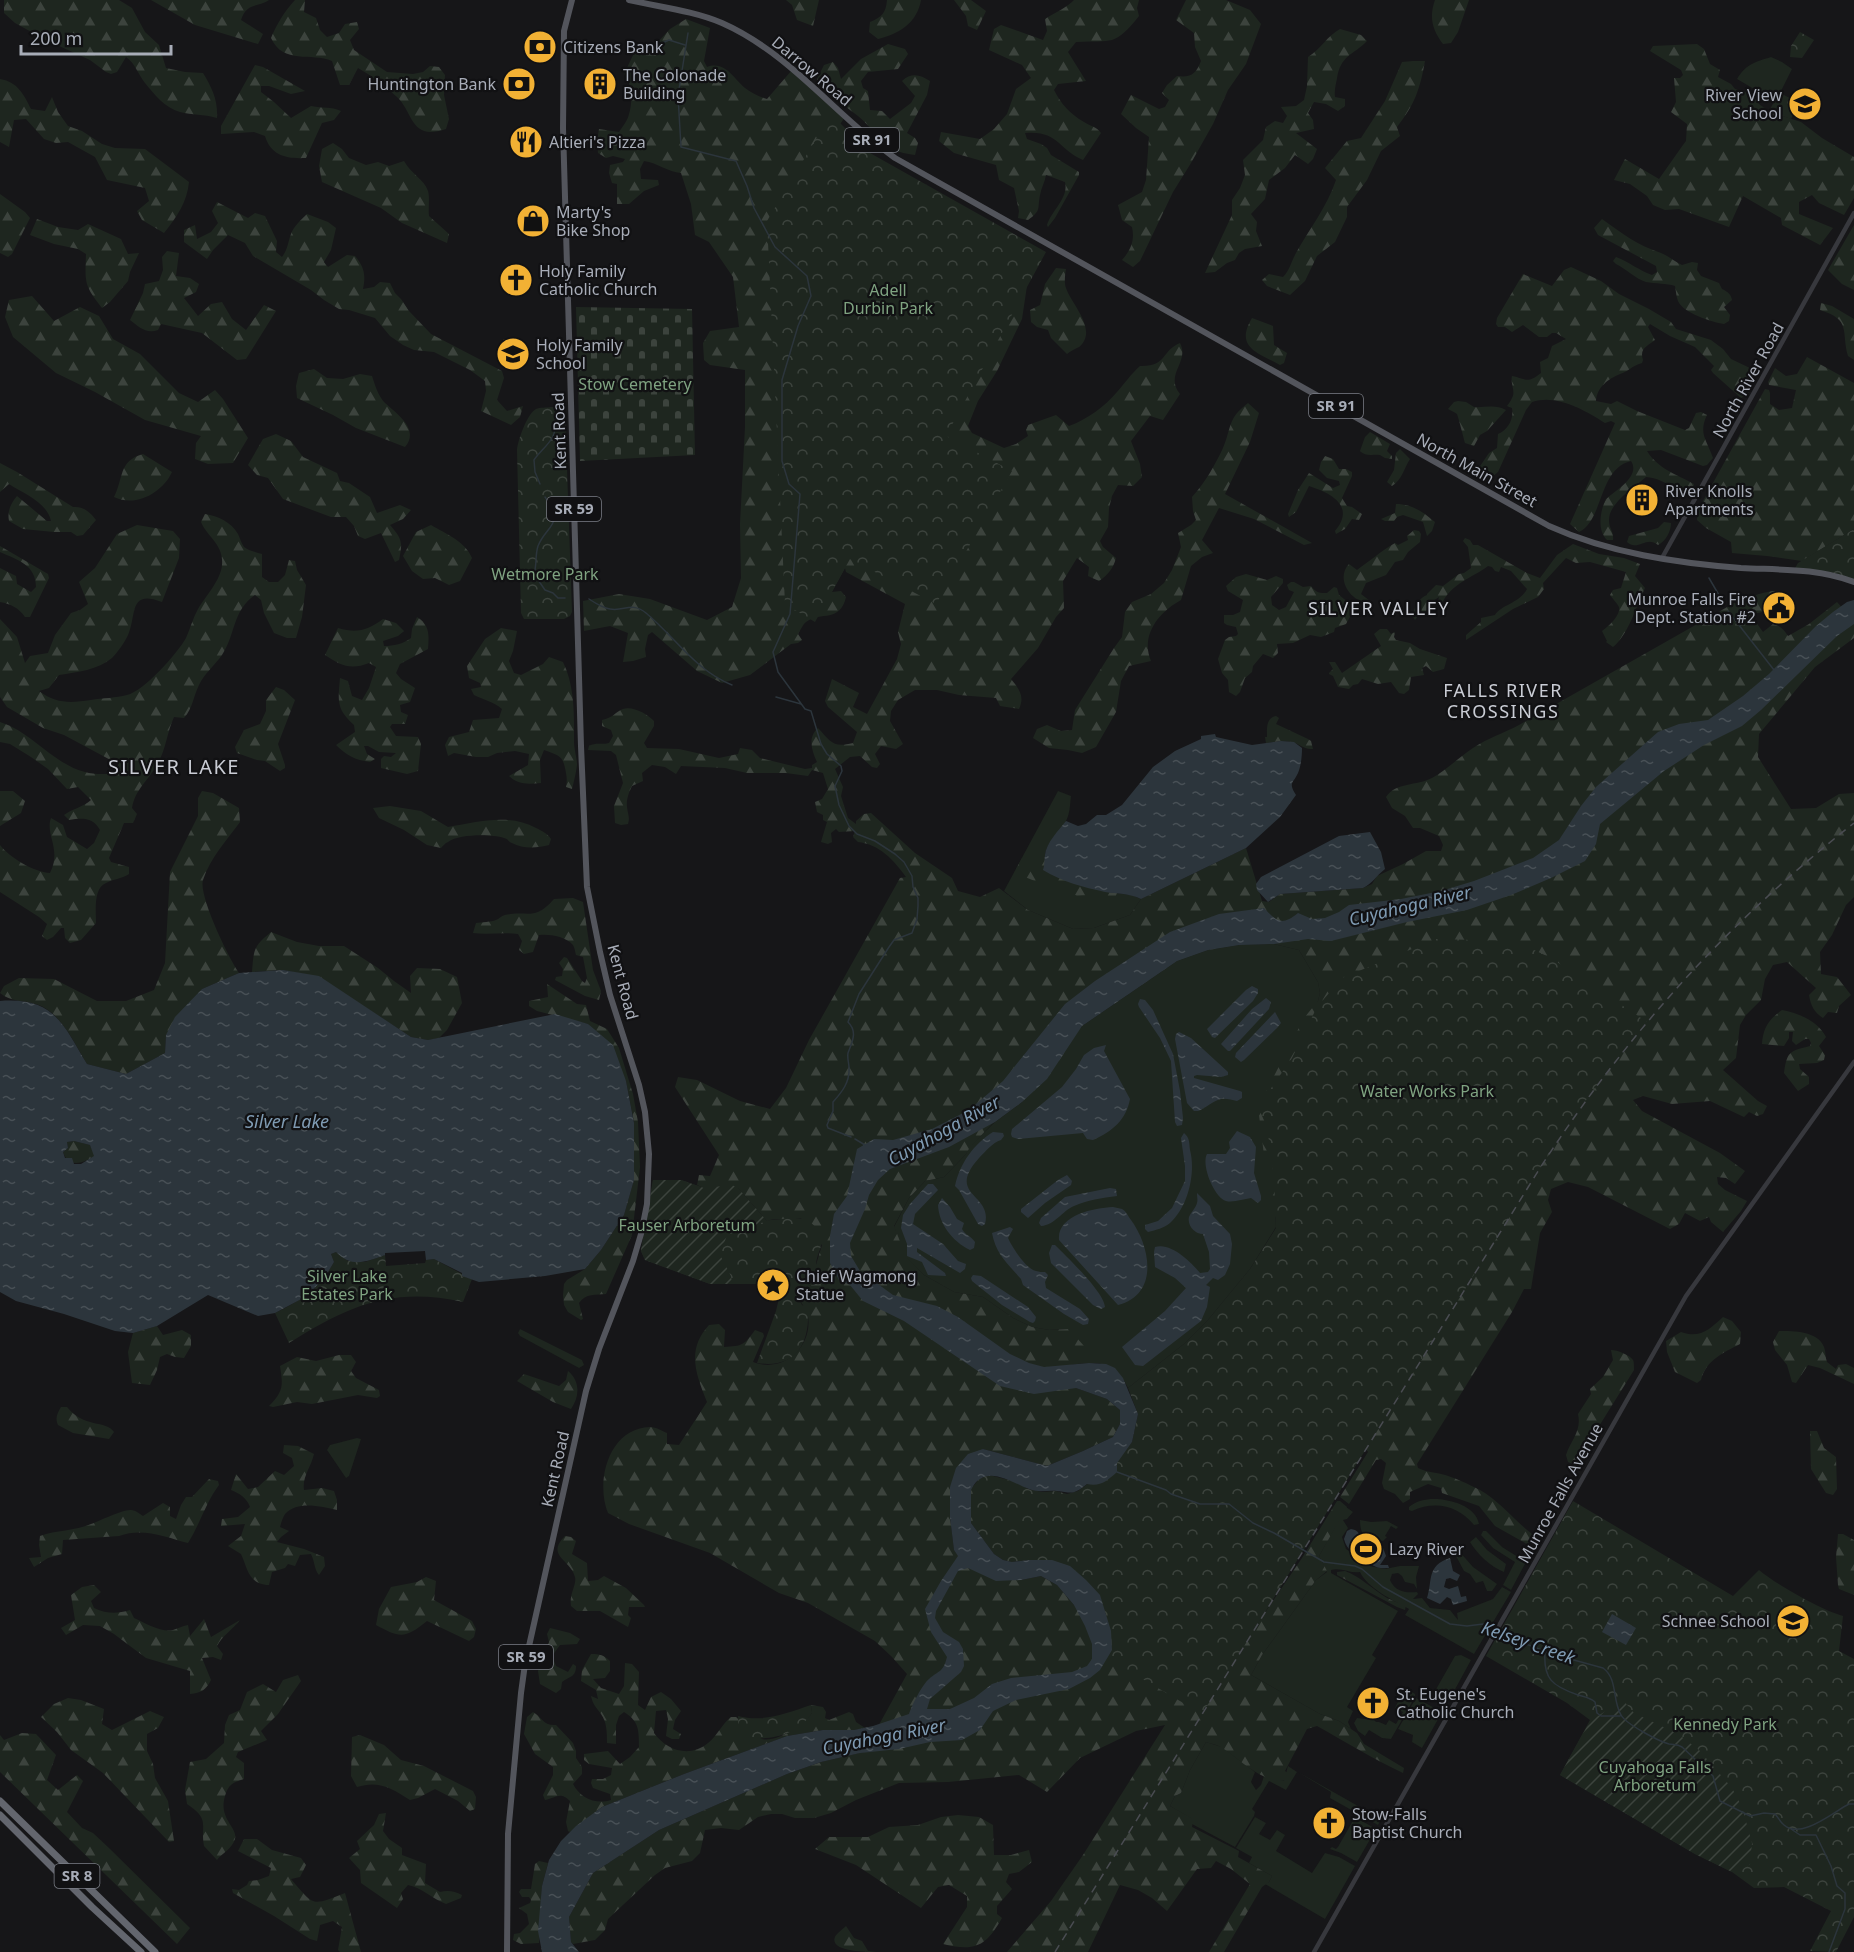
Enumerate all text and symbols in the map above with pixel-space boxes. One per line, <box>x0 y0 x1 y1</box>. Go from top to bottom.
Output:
scale bar <box>21 18 171 56</box>
text: 200 m <box>30 26 82 50</box>
bank icon: Citizens Bank <box>522 29 558 65</box>
street label: Darrow Road <box>767 31 857 111</box>
place label: Citizens Bank <box>563 36 664 58</box>
place label: The Colonade Building <box>623 64 726 104</box>
bank icon: Huntington Bank <box>501 66 537 102</box>
building icon: The Colonade Building <box>582 66 618 102</box>
place label: Huntington Bank <box>367 73 496 95</box>
place label: River View School <box>1705 84 1782 124</box>
school or university icon: River View School <box>1787 86 1823 122</box>
restaurant icon: Altieri's Pizza <box>508 124 544 160</box>
road number: SR 91 <box>845 128 899 152</box>
place label: Altieri's Pizza <box>549 131 646 153</box>
place label: Marty's Bike Shop <box>556 201 630 241</box>
shop icon: Marty's Bike Shop <box>515 203 551 239</box>
place label: Holy Family Catholic Church <box>539 260 657 300</box>
church icon: Holy Family Catholic Church <box>498 262 534 298</box>
park label: Adell Durbin Park <box>843 279 933 319</box>
street label: North River Road <box>1707 318 1789 442</box>
place label: Holy Family School <box>536 334 623 374</box>
school or university icon: Holy Family School <box>495 336 531 372</box>
park label: Stow Cemetery <box>578 373 693 395</box>
street label: Kent Road <box>547 392 571 470</box>
road number: SR 91 <box>1309 394 1363 418</box>
street label: North Main Street <box>1413 428 1541 512</box>
place label: River Knolls Apartments <box>1665 480 1754 520</box>
building icon: River Knolls Apartments <box>1624 482 1660 518</box>
road number: SR 59 <box>547 497 601 521</box>
park label: Wetmore Park <box>491 563 599 585</box>
place label: Munroe Falls Fire Dept. Station #2 <box>1627 588 1756 628</box>
public building icon: Munroe Falls Fire Dept. Station #2 <box>1761 590 1797 626</box>
district label: SILVER VALLEY <box>1308 596 1450 620</box>
district label: FALLS RIVER CROSSINGS <box>1443 678 1563 723</box>
district label: SILVER LAKE <box>108 753 240 780</box>
water label: Cuyahoga River <box>1346 879 1474 931</box>
street label: Kent Road <box>602 942 644 1022</box>
park label: Water Works Park <box>1360 1080 1495 1102</box>
water label: Cuyahoga River <box>883 1089 1005 1171</box>
water label: Silver Lake <box>245 1109 329 1133</box>
park label: Fauser Arboretum <box>619 1214 755 1236</box>
park label: Silver Lake Estates Park <box>301 1265 393 1305</box>
place label: Chief Wagmong Statue <box>796 1265 917 1305</box>
place icon: Chief Wagmong Statue <box>755 1267 791 1303</box>
street label: Munroe Falls Avenue <box>1512 1419 1608 1567</box>
street label: Kent Road <box>536 1429 574 1509</box>
sports icon: Lazy River <box>1348 1531 1384 1567</box>
place label: Lazy River <box>1389 1538 1464 1560</box>
school or university icon: Schnee School <box>1775 1603 1811 1639</box>
place label: Schnee School <box>1662 1610 1770 1632</box>
water label: Kelsey Creek <box>1478 1615 1579 1670</box>
road number: SR 59 <box>499 1645 553 1669</box>
place label: St. Eugene's Catholic Church <box>1396 1683 1514 1723</box>
church icon: St. Eugene's Catholic Church <box>1355 1685 1391 1721</box>
water label: Cuyahoga River <box>820 1712 948 1760</box>
park label: Kennedy Park <box>1673 1713 1777 1735</box>
park label: Cuyahoga Falls Arboretum <box>1599 1756 1711 1796</box>
place label: Stow-Falls Baptist Church <box>1352 1803 1462 1843</box>
church icon: Stow-Falls Baptist Church <box>1311 1805 1347 1841</box>
road number: SR 8 <box>54 1864 100 1888</box>

